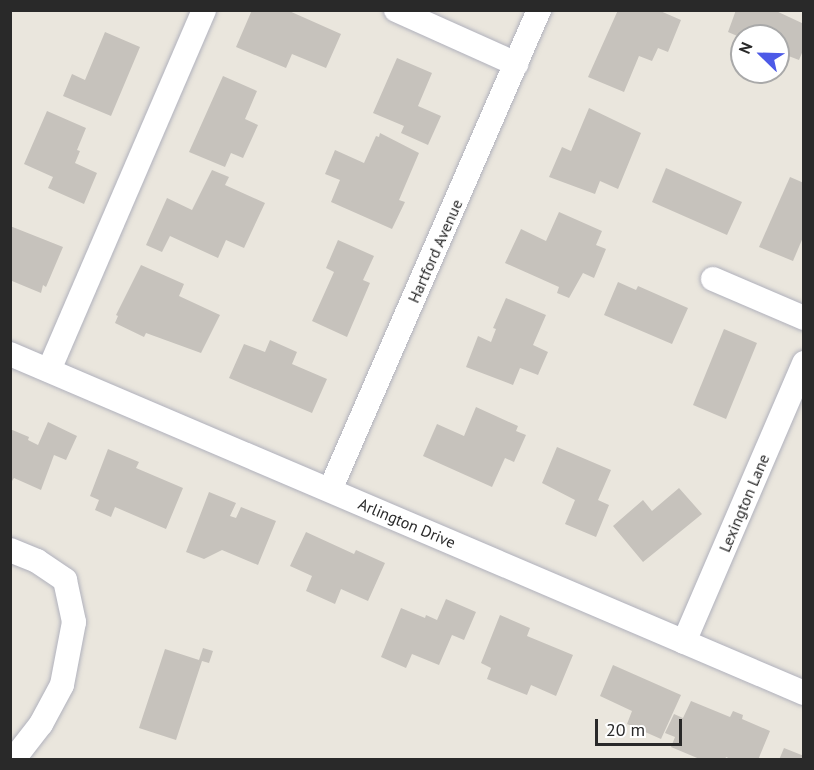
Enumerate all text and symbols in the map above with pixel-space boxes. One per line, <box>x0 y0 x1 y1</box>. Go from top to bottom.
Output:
north arrow <box>730 24 790 84</box>
text: N <box>734 39 757 57</box>
street label: Hartford Avenue <box>403 196 467 306</box>
street label: Lexington Lane <box>715 451 773 555</box>
street label: Arlington Drive <box>355 494 459 552</box>
scale bar <box>598 707 685 745</box>
text: 20 m <box>606 718 645 741</box>

